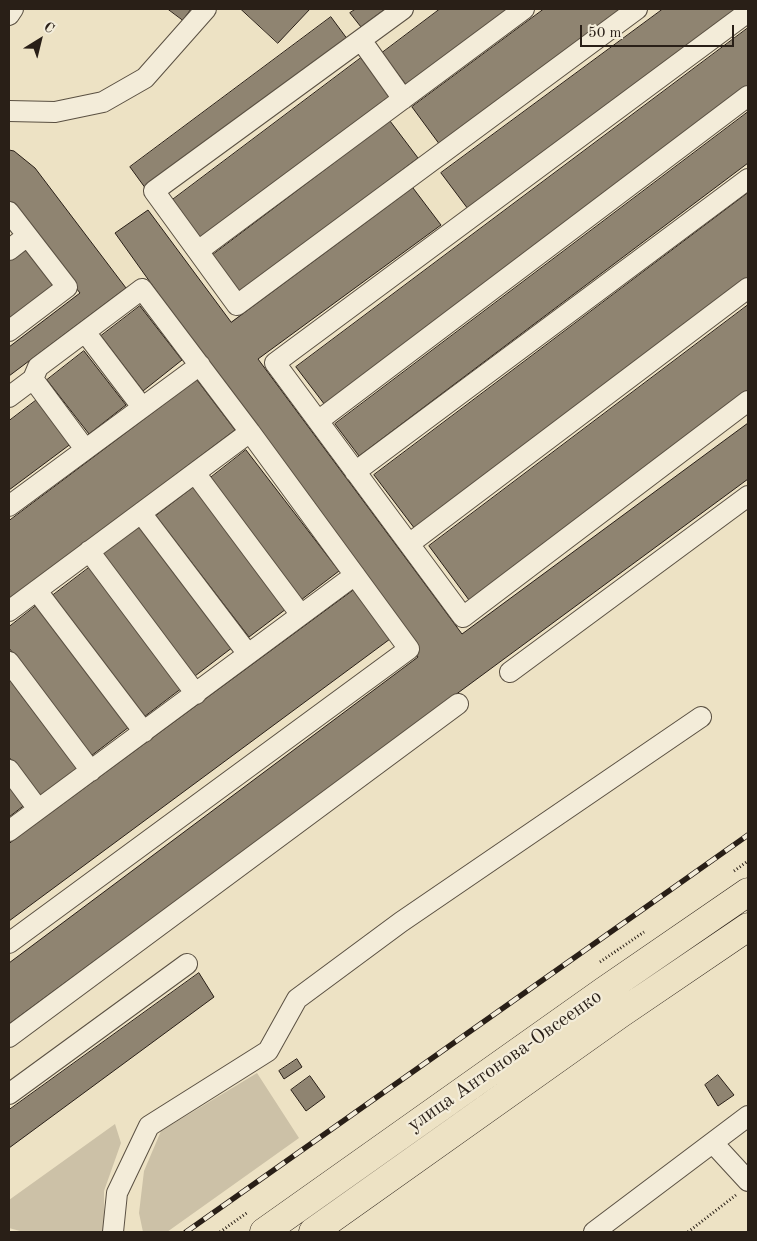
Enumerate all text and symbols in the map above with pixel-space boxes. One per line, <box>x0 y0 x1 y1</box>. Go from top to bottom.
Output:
north arrow <box>15 15 65 65</box>
scale bar <box>582 15 736 47</box>
text: С <box>41 19 57 36</box>
text: 50 m <box>588 26 622 41</box>
street label: улица Антонова-Овсеенко <box>403 985 607 1137</box>

